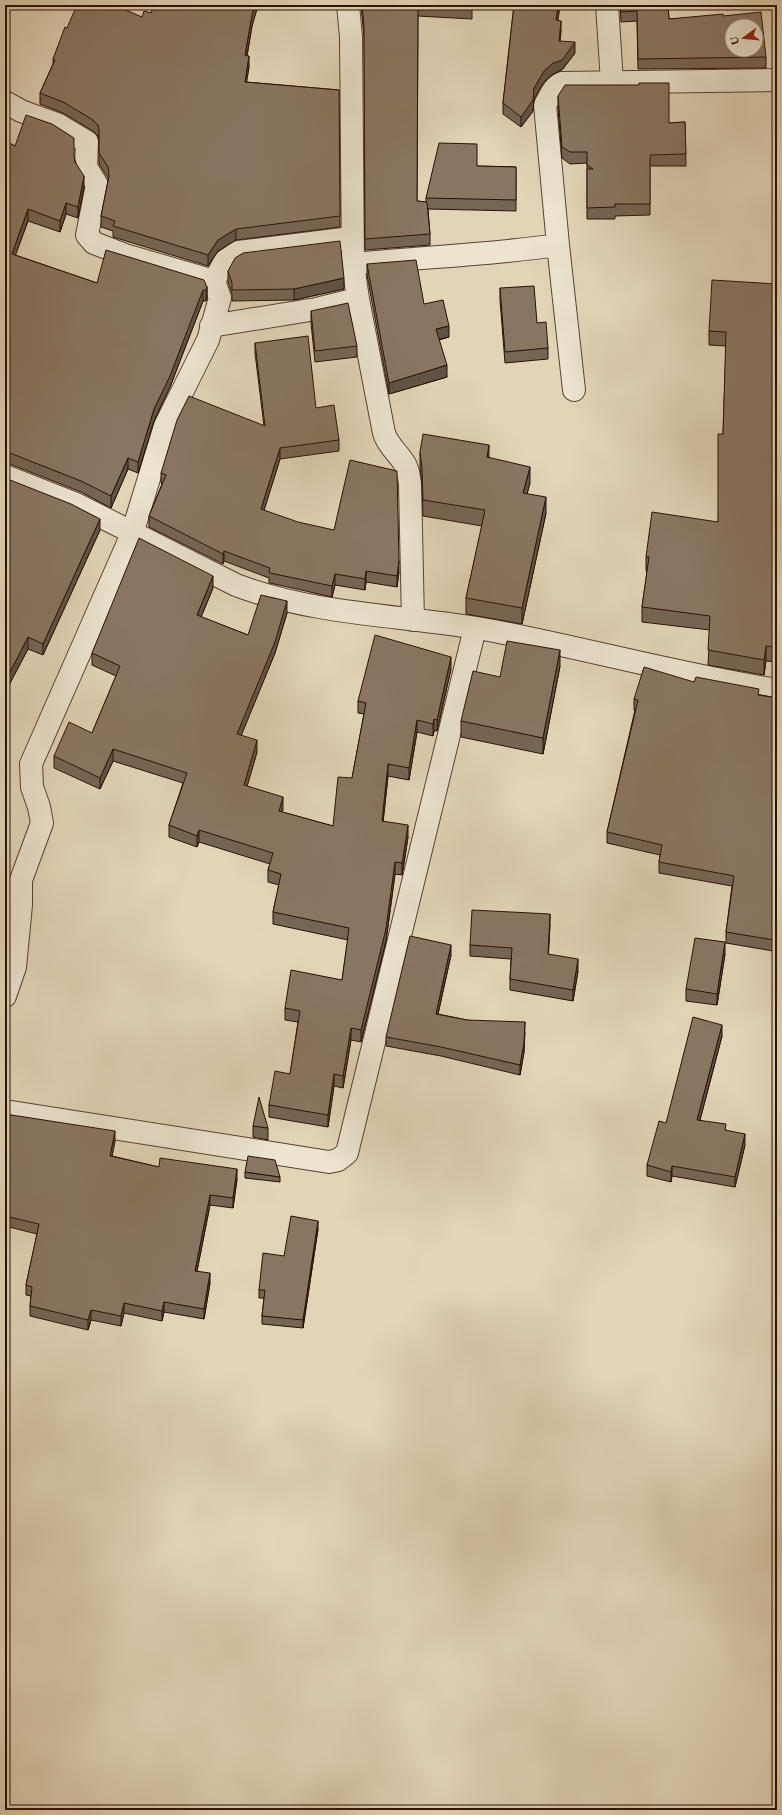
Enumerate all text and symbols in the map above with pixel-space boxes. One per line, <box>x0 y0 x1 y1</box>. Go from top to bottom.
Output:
north arrow <box>724 18 764 58</box>
text: U <box>726 34 742 47</box>

